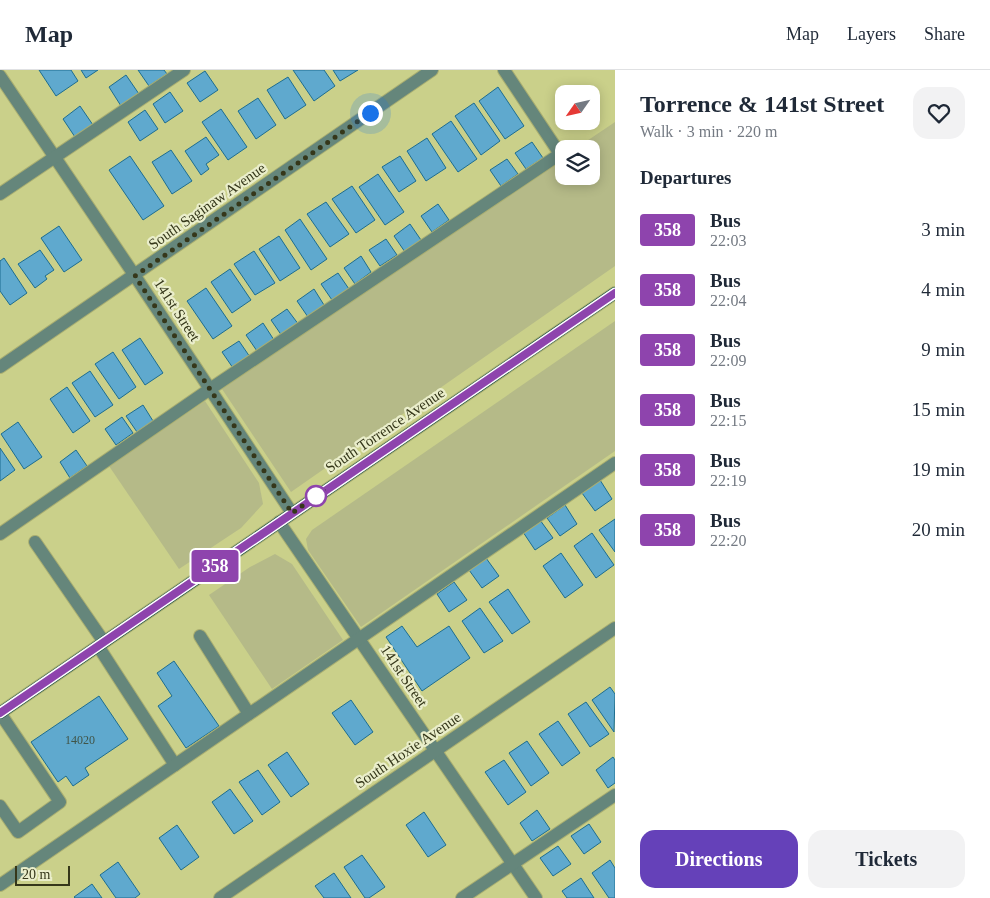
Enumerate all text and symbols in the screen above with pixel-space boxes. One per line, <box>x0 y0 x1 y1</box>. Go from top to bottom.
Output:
text: Map <box>25 21 73 47</box>
text: Map <box>786 24 819 44</box>
text: Layers <box>847 24 896 44</box>
text: Share <box>924 24 965 44</box>
north arrow <box>555 85 600 130</box>
map controls <box>555 85 600 185</box>
button: heart <box>913 87 965 139</box>
text: Torrence & 141st Street <box>640 91 884 117</box>
your location <box>358 101 383 126</box>
text: Walk · 3 min · 220 m <box>640 123 777 140</box>
button: layers <box>555 140 600 185</box>
street label: South Saginaw Avenue <box>146 159 269 252</box>
text: Departures <box>640 167 731 188</box>
text: Bus <box>710 210 741 231</box>
text: 3 min <box>921 219 965 240</box>
text: 358 <box>654 220 681 240</box>
text: 22:03 <box>710 232 746 249</box>
text: Bus <box>710 270 741 291</box>
street label: 141st Street <box>151 276 204 345</box>
text: 4 min <box>921 279 965 300</box>
text: 358 <box>654 280 681 300</box>
text: 22:04 <box>710 292 746 309</box>
text: Bus <box>710 330 741 351</box>
text: 9 min <box>921 339 965 360</box>
text: 358 <box>654 340 681 360</box>
text: 22:09 <box>710 352 746 369</box>
street label: South Torrence Avenue <box>322 384 448 476</box>
text: Bus <box>710 390 741 411</box>
text: 15 min <box>912 399 965 420</box>
text: 358 <box>654 400 681 420</box>
text: 22:15 <box>710 412 746 429</box>
text: Bus <box>710 450 741 471</box>
text: 19 min <box>912 459 965 480</box>
text: 358 <box>654 460 681 480</box>
text: 22:19 <box>710 472 746 489</box>
unlabelled marker <box>305 485 327 507</box>
text: Bus <box>710 510 741 531</box>
text: 20 min <box>912 519 965 540</box>
text: 358 <box>654 520 681 540</box>
text: 22:20 <box>710 532 746 549</box>
line badge: 358 <box>186 550 244 582</box>
text: 358 <box>202 556 229 576</box>
street label: 141st Street <box>377 642 431 711</box>
street label: South Hoxie Avenue <box>352 709 464 791</box>
house number: 14020 <box>65 733 95 747</box>
button: Directions <box>640 830 798 888</box>
button: Tickets <box>808 830 965 888</box>
scale bar <box>15 863 70 886</box>
text: 20 m <box>22 867 50 882</box>

